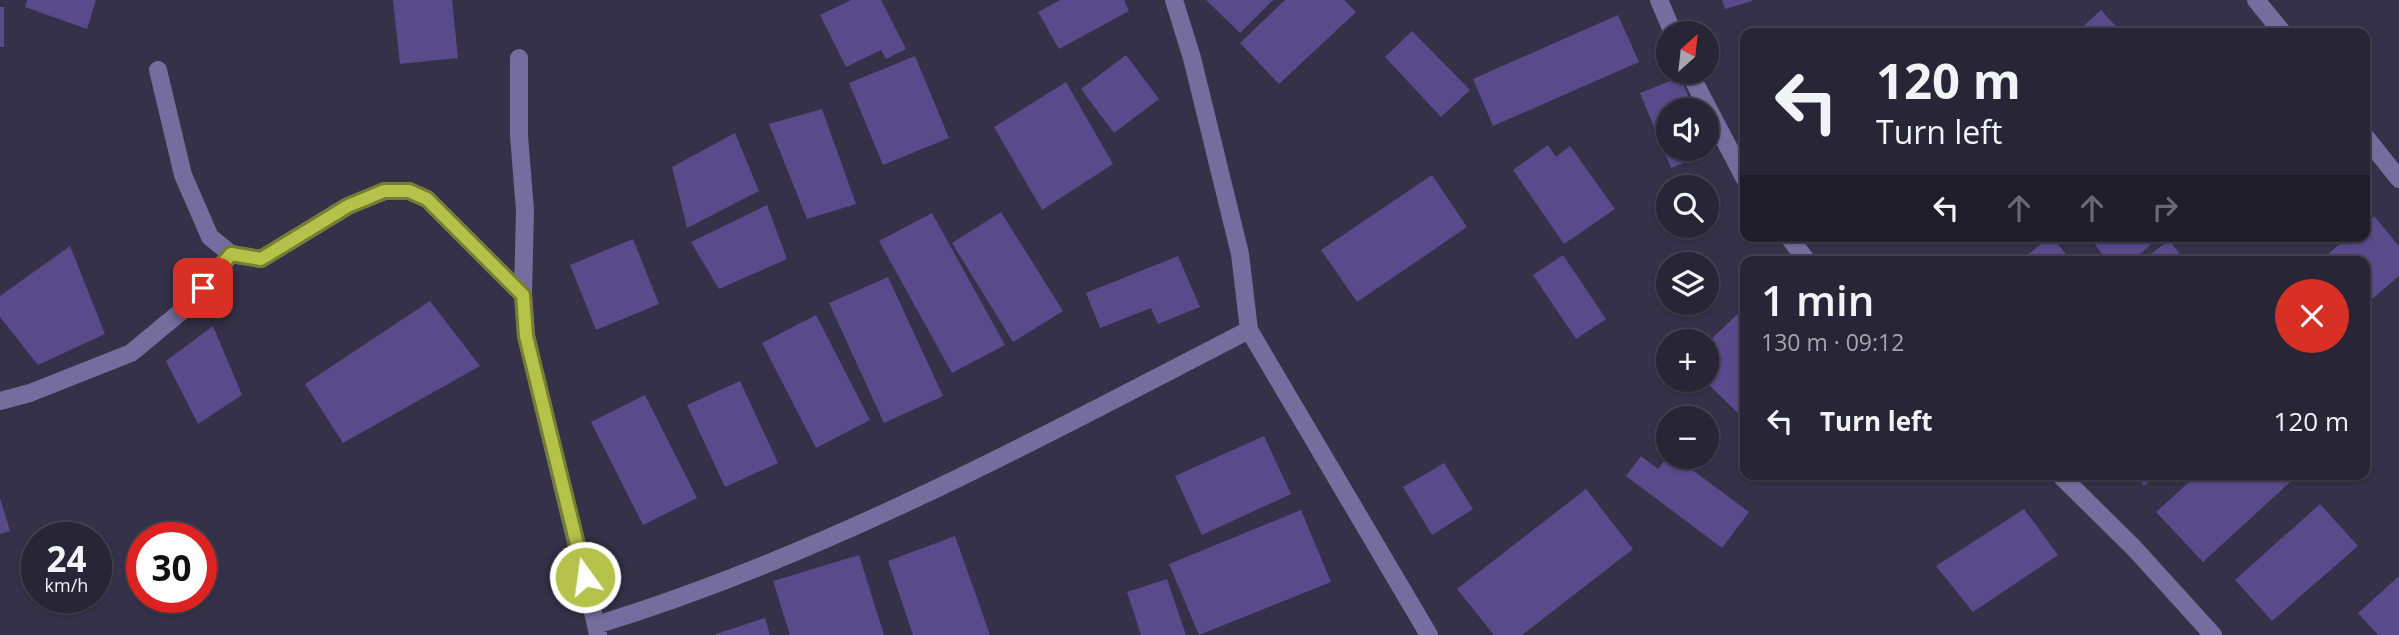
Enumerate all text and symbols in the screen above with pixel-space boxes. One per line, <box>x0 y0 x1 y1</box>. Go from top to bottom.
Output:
north arrow <box>1656 21 1718 84</box>
map controls <box>1656 21 1719 469</box>
text: 120 m <box>1876 47 2021 113</box>
icon: left <box>1761 56 1852 147</box>
button: sound <box>1656 98 1719 161</box>
text: Turn left <box>1876 110 2002 153</box>
button: search <box>1656 175 1719 238</box>
icon: left <box>1927 189 1965 227</box>
icon: ahead <box>2000 189 2038 227</box>
icon: ahead <box>2073 189 2111 227</box>
icon: right <box>2146 189 2184 227</box>
button: layers <box>1656 252 1719 315</box>
pin <box>173 258 233 318</box>
icon: arrive <box>184 269 222 307</box>
text: 1 min <box>1761 271 1874 328</box>
button: close <box>2275 279 2349 353</box>
text: 130 m · 09:12 <box>1761 326 1904 358</box>
button: + <box>1656 329 1719 392</box>
icon: left <box>1761 402 1799 440</box>
text: Turn left <box>1820 403 1932 439</box>
text: 120 m <box>2274 403 2349 439</box>
button: − <box>1656 406 1719 469</box>
speed limit sign: 30 <box>126 522 217 613</box>
text: 24 <box>46 535 87 582</box>
position arrow <box>548 540 622 614</box>
text: km/h <box>45 573 88 597</box>

